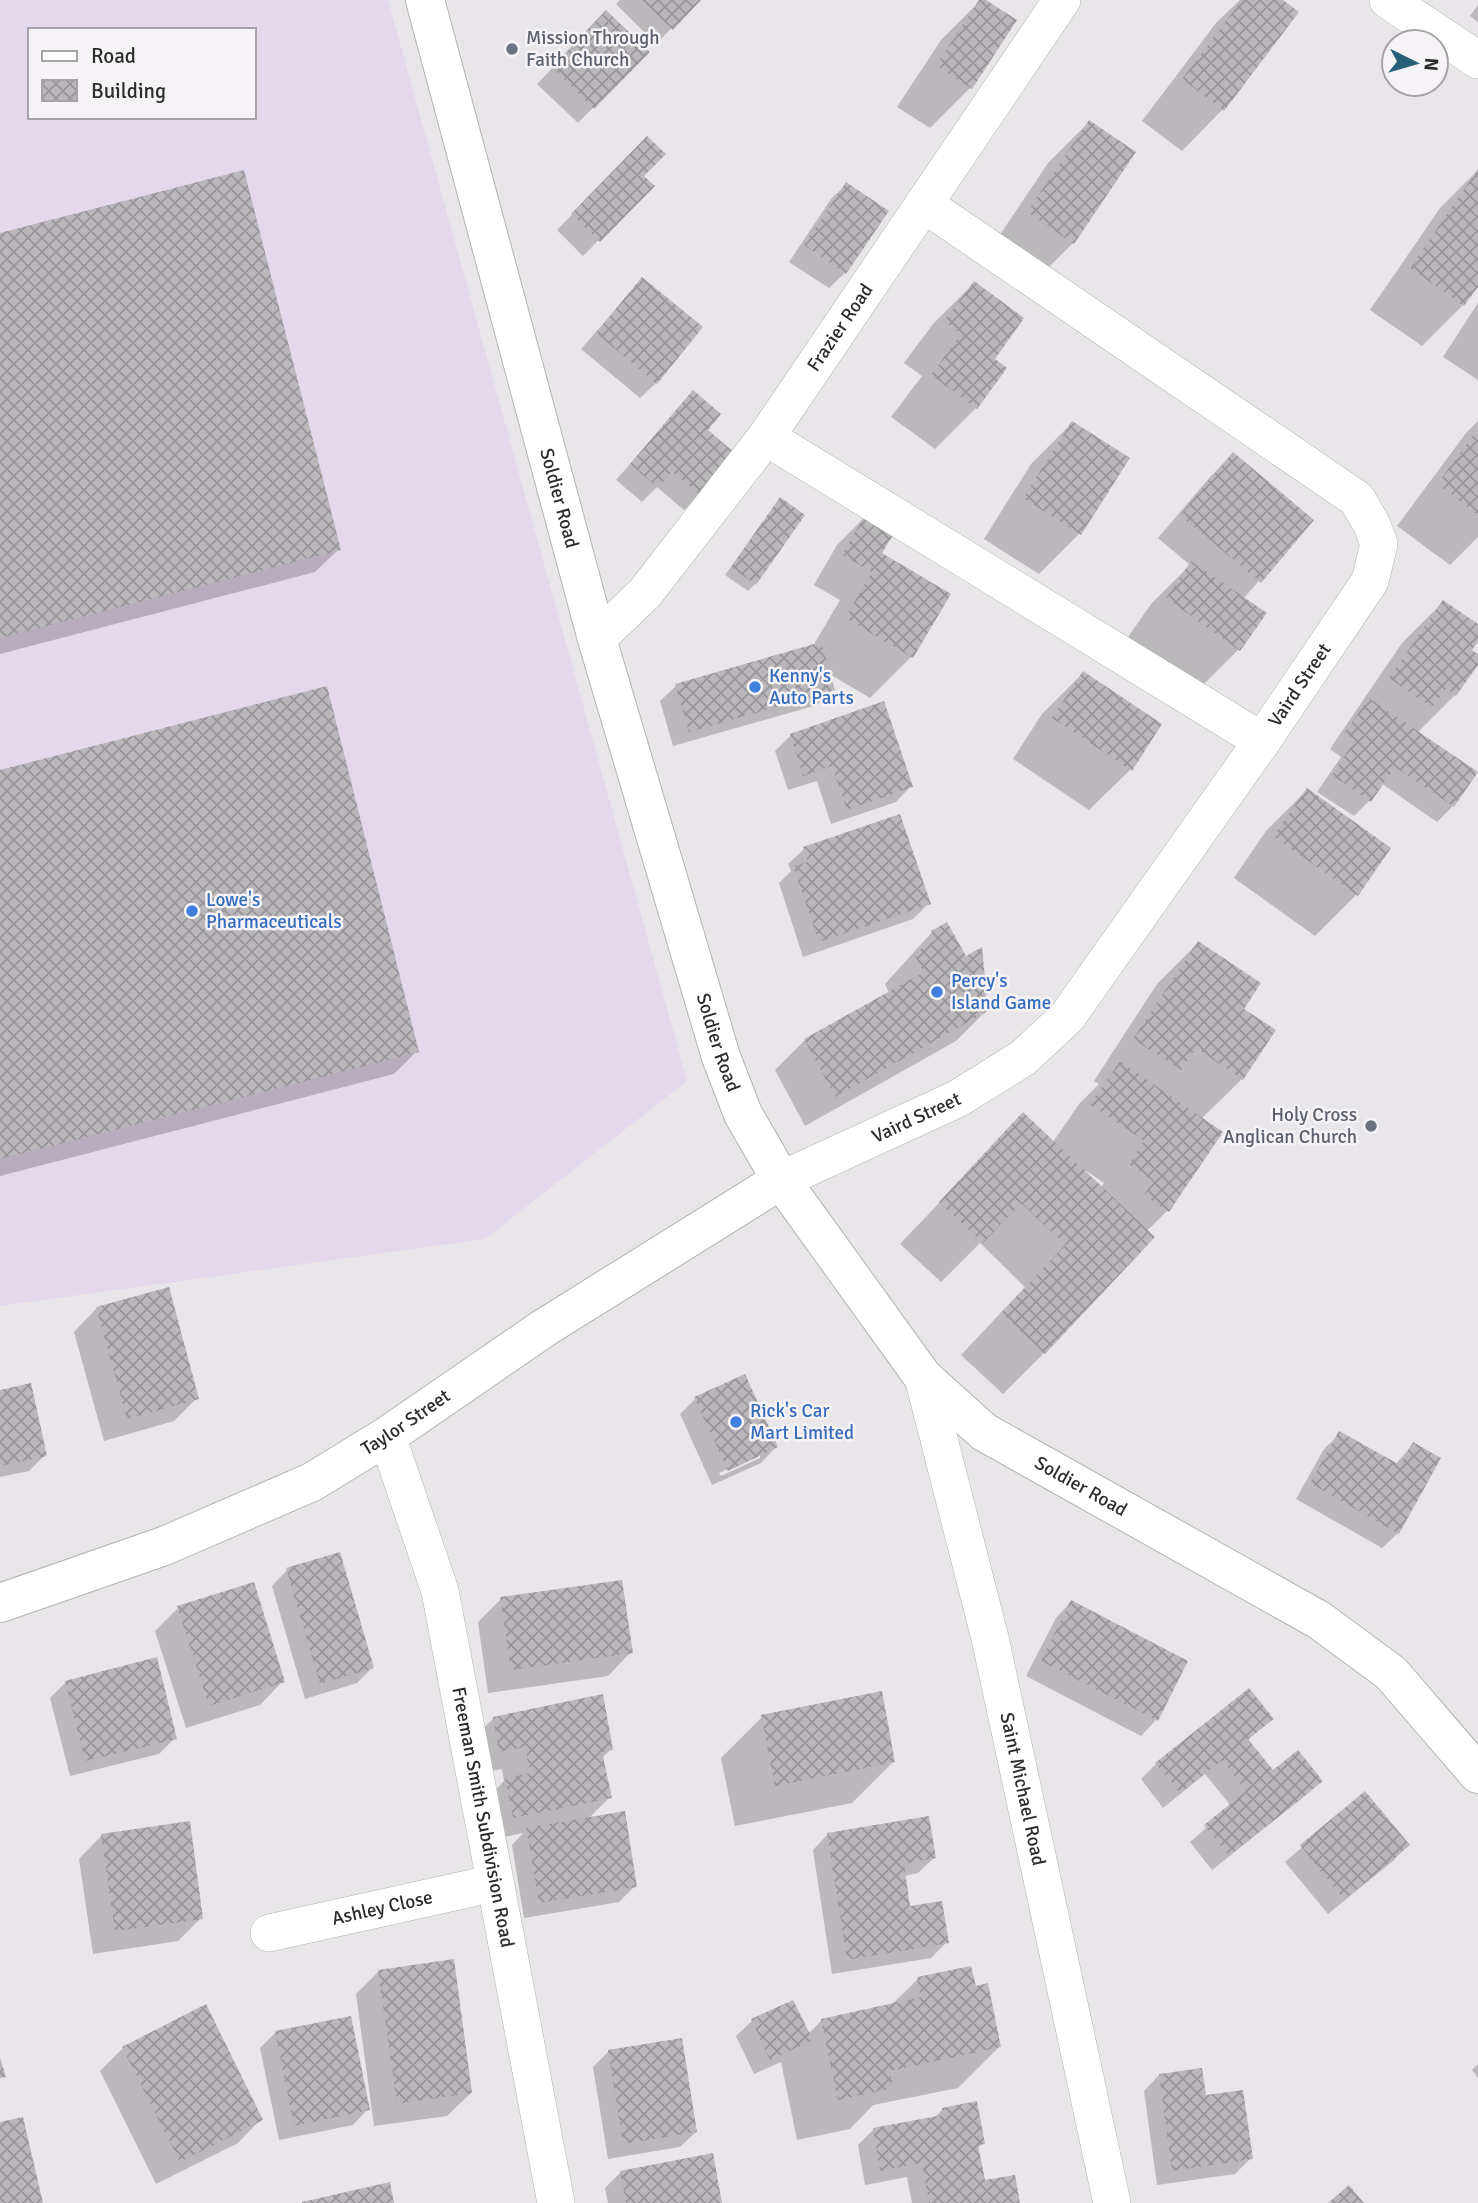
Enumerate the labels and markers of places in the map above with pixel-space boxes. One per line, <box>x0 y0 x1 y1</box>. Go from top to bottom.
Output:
place label: Mission Through Faith Church <box>526 26 660 72</box>
marker: Mission Through Faith Church <box>504 41 520 57</box>
place label: Kenny's Auto Parts <box>769 664 854 710</box>
marker: Kenny's Auto Parts <box>747 679 763 695</box>
place label: Lowe's Pharmaceuticals <box>206 888 342 934</box>
marker: Lowe's Pharmaceuticals <box>184 903 200 919</box>
place label: Percy's Island Game <box>951 969 1051 1015</box>
marker: Percy's Island Game <box>929 984 945 1000</box>
place label: Holy Cross Anglican Church <box>1223 1103 1357 1149</box>
marker: Holy Cross Anglican Church <box>1363 1118 1379 1134</box>
place label: Rick's Car Mart Limited <box>750 1399 854 1445</box>
marker: Rick's Car Mart Limited <box>728 1414 744 1430</box>

